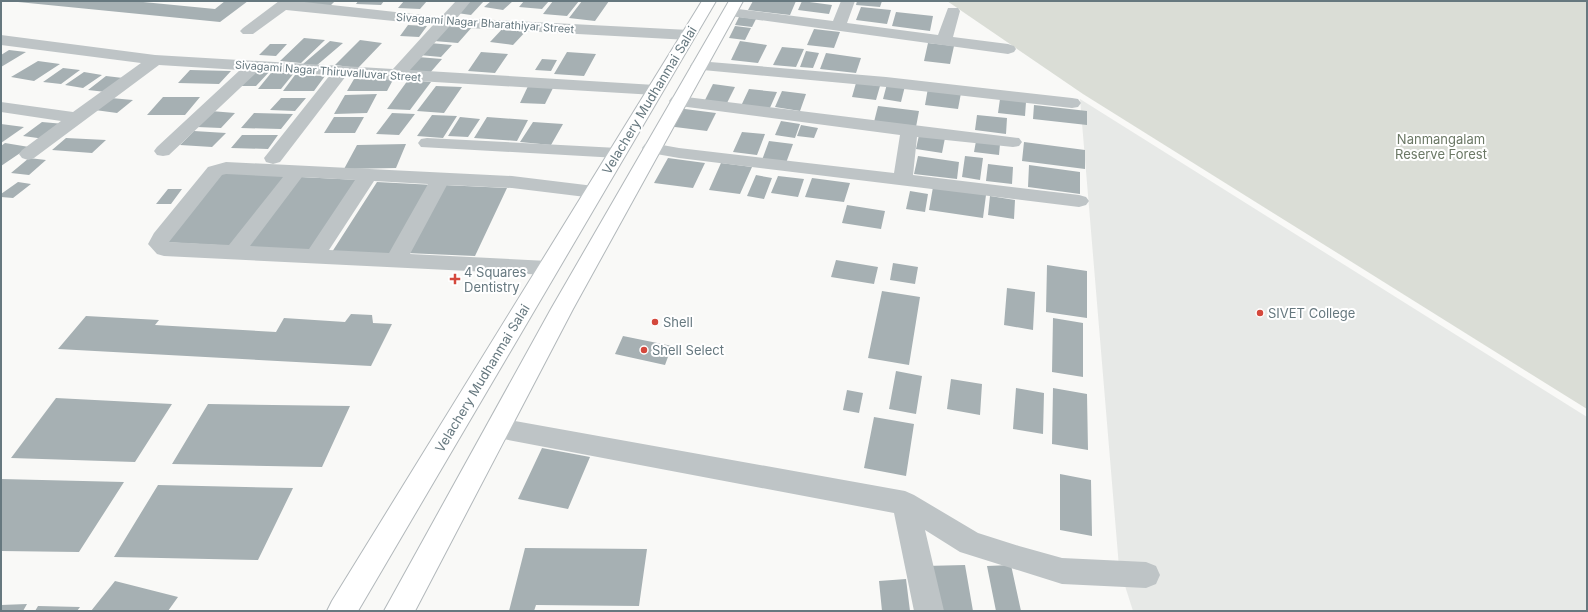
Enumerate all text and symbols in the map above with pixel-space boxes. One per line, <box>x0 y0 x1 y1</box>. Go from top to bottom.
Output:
street label: Sivagami Nagar Bharathiyar Street <box>395 10 575 36</box>
street label: Velachery Mudhanmai Salai <box>598 23 700 177</box>
street label: Sivagami Nagar Thiruvalluvar Street <box>234 58 422 85</box>
park label: Nanmangalam Reserve Forest <box>1395 131 1487 162</box>
place label: 4 Squares Dentistry <box>464 264 527 295</box>
marker: 4 Squares Dentistry <box>449 273 461 285</box>
street label: Velachery Mudhanmai Salai <box>431 301 533 455</box>
place label: SIVET College <box>1268 305 1355 321</box>
marker: SIVET College <box>1255 308 1265 318</box>
place label: Shell <box>663 314 693 330</box>
marker: Shell <box>650 317 660 327</box>
place label: Shell Select <box>652 342 724 358</box>
marker: Shell Select <box>639 345 649 355</box>

